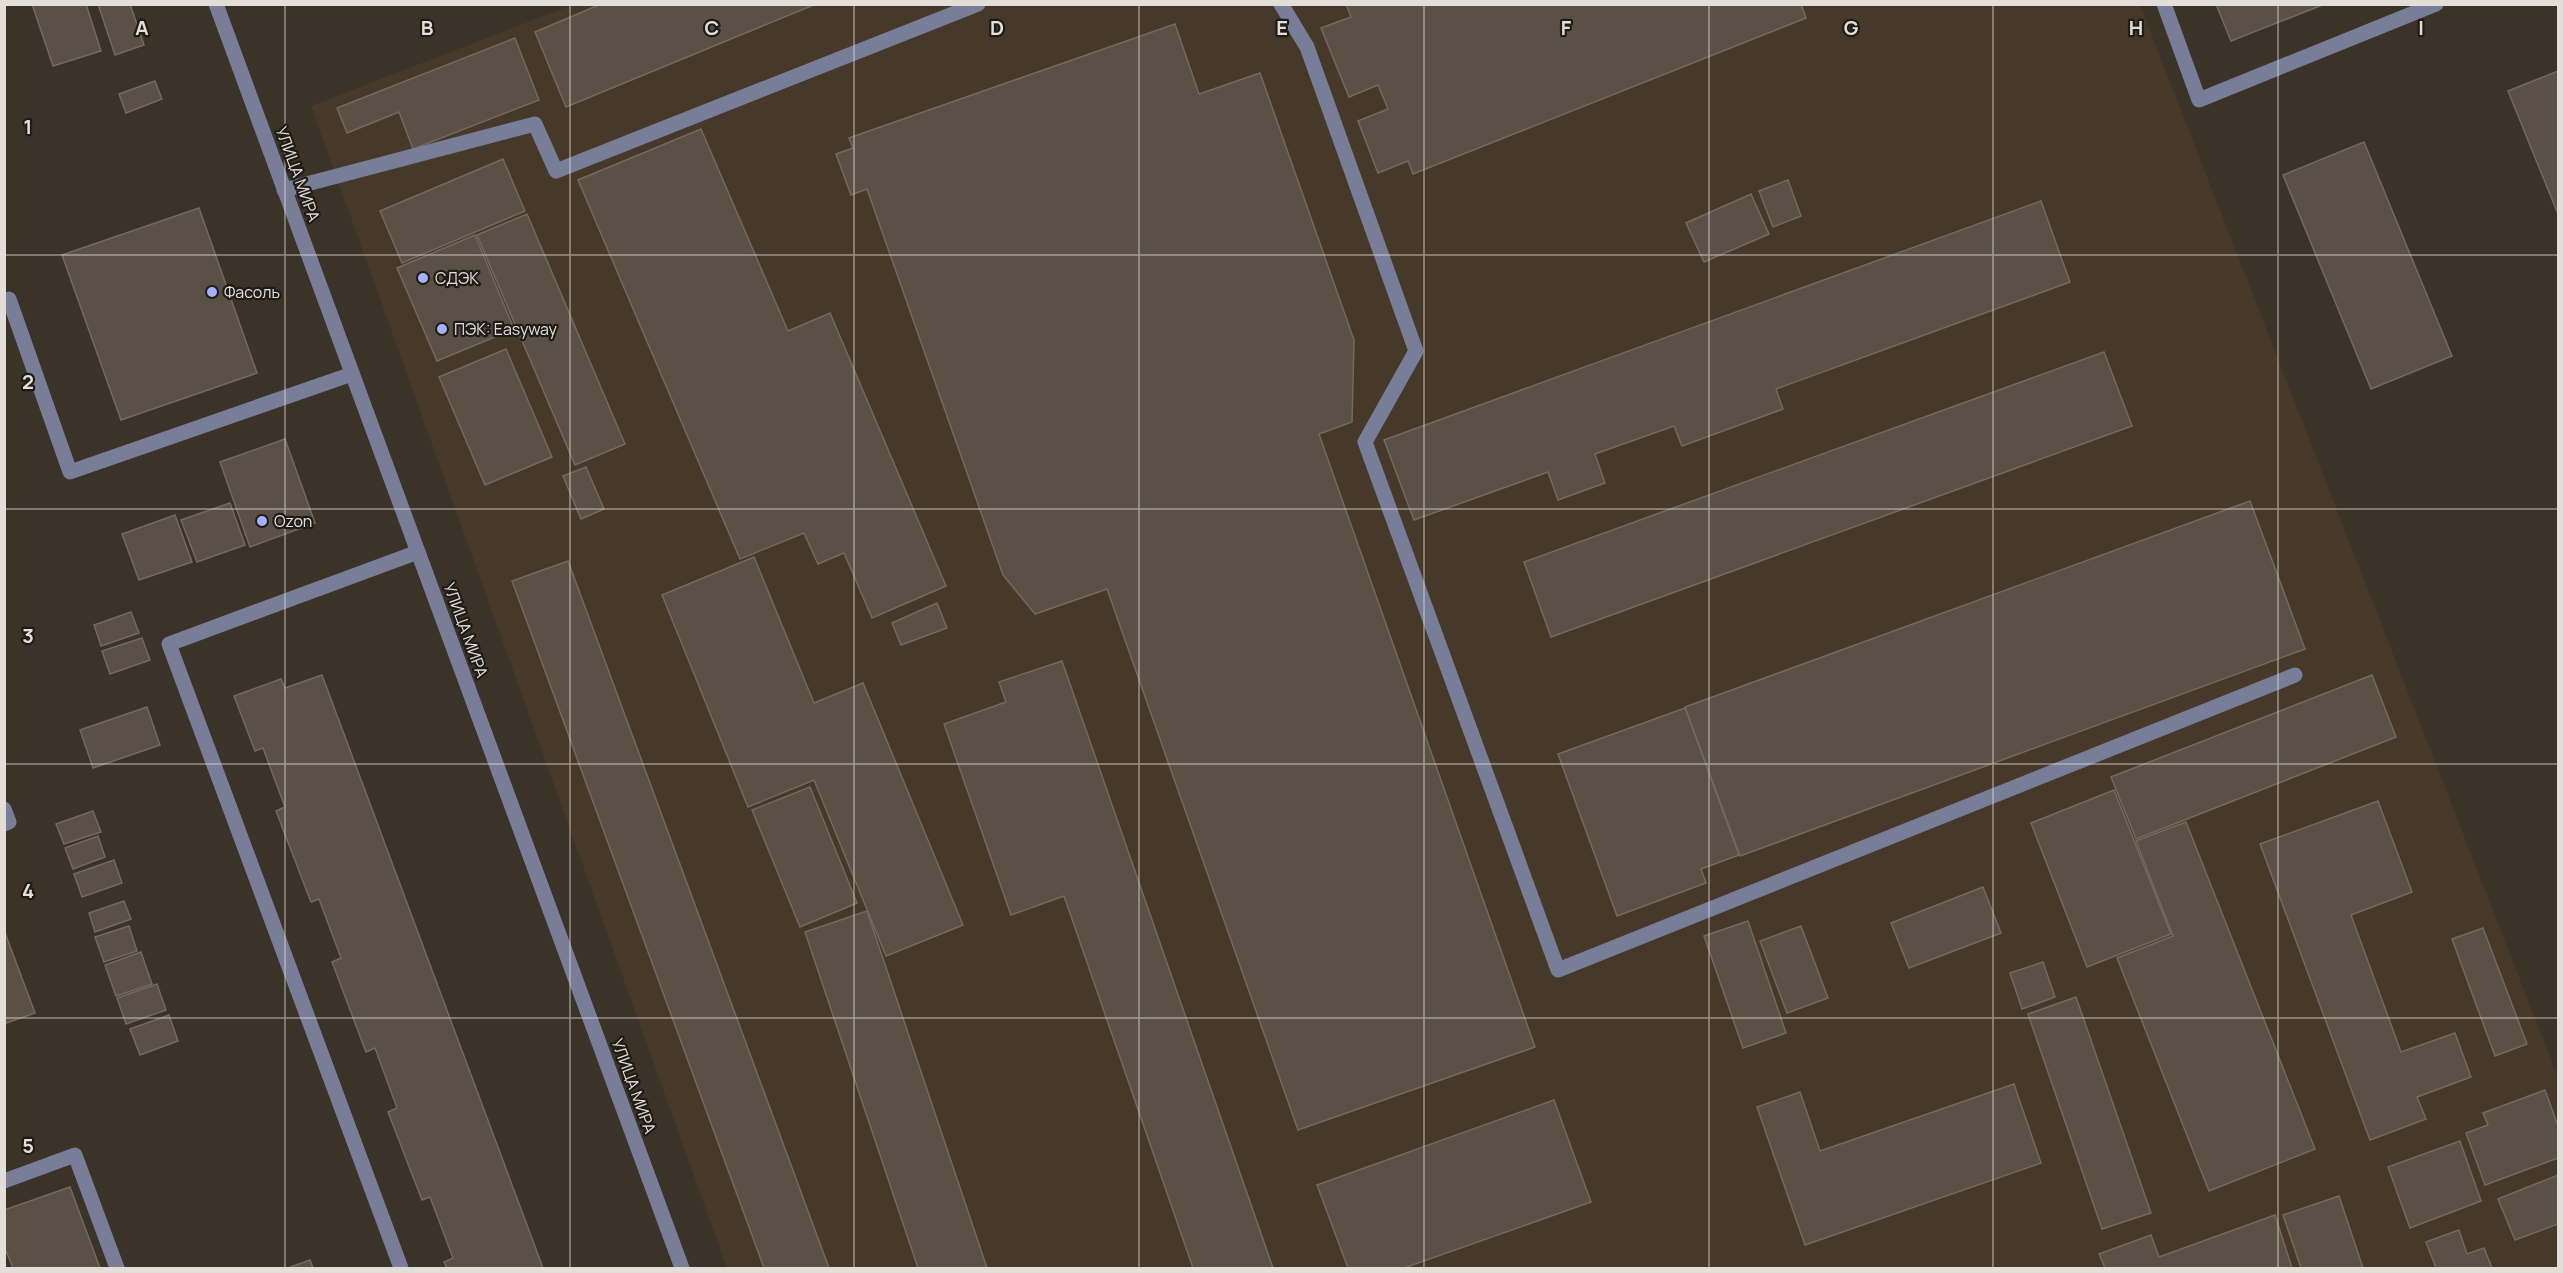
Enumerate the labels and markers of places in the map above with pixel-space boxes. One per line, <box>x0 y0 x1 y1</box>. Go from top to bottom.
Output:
place label: СДЭК <box>435 267 479 289</box>
marker: СДЭК <box>416 271 430 285</box>
place label: Фасоль <box>224 281 280 303</box>
marker: Фасоль <box>205 285 219 299</box>
place label: ПЭК: Easyway <box>454 318 558 340</box>
marker: ПЭК: Easyway <box>435 322 449 336</box>
place label: Ozon <box>274 510 312 532</box>
marker: Ozon <box>255 514 269 528</box>

